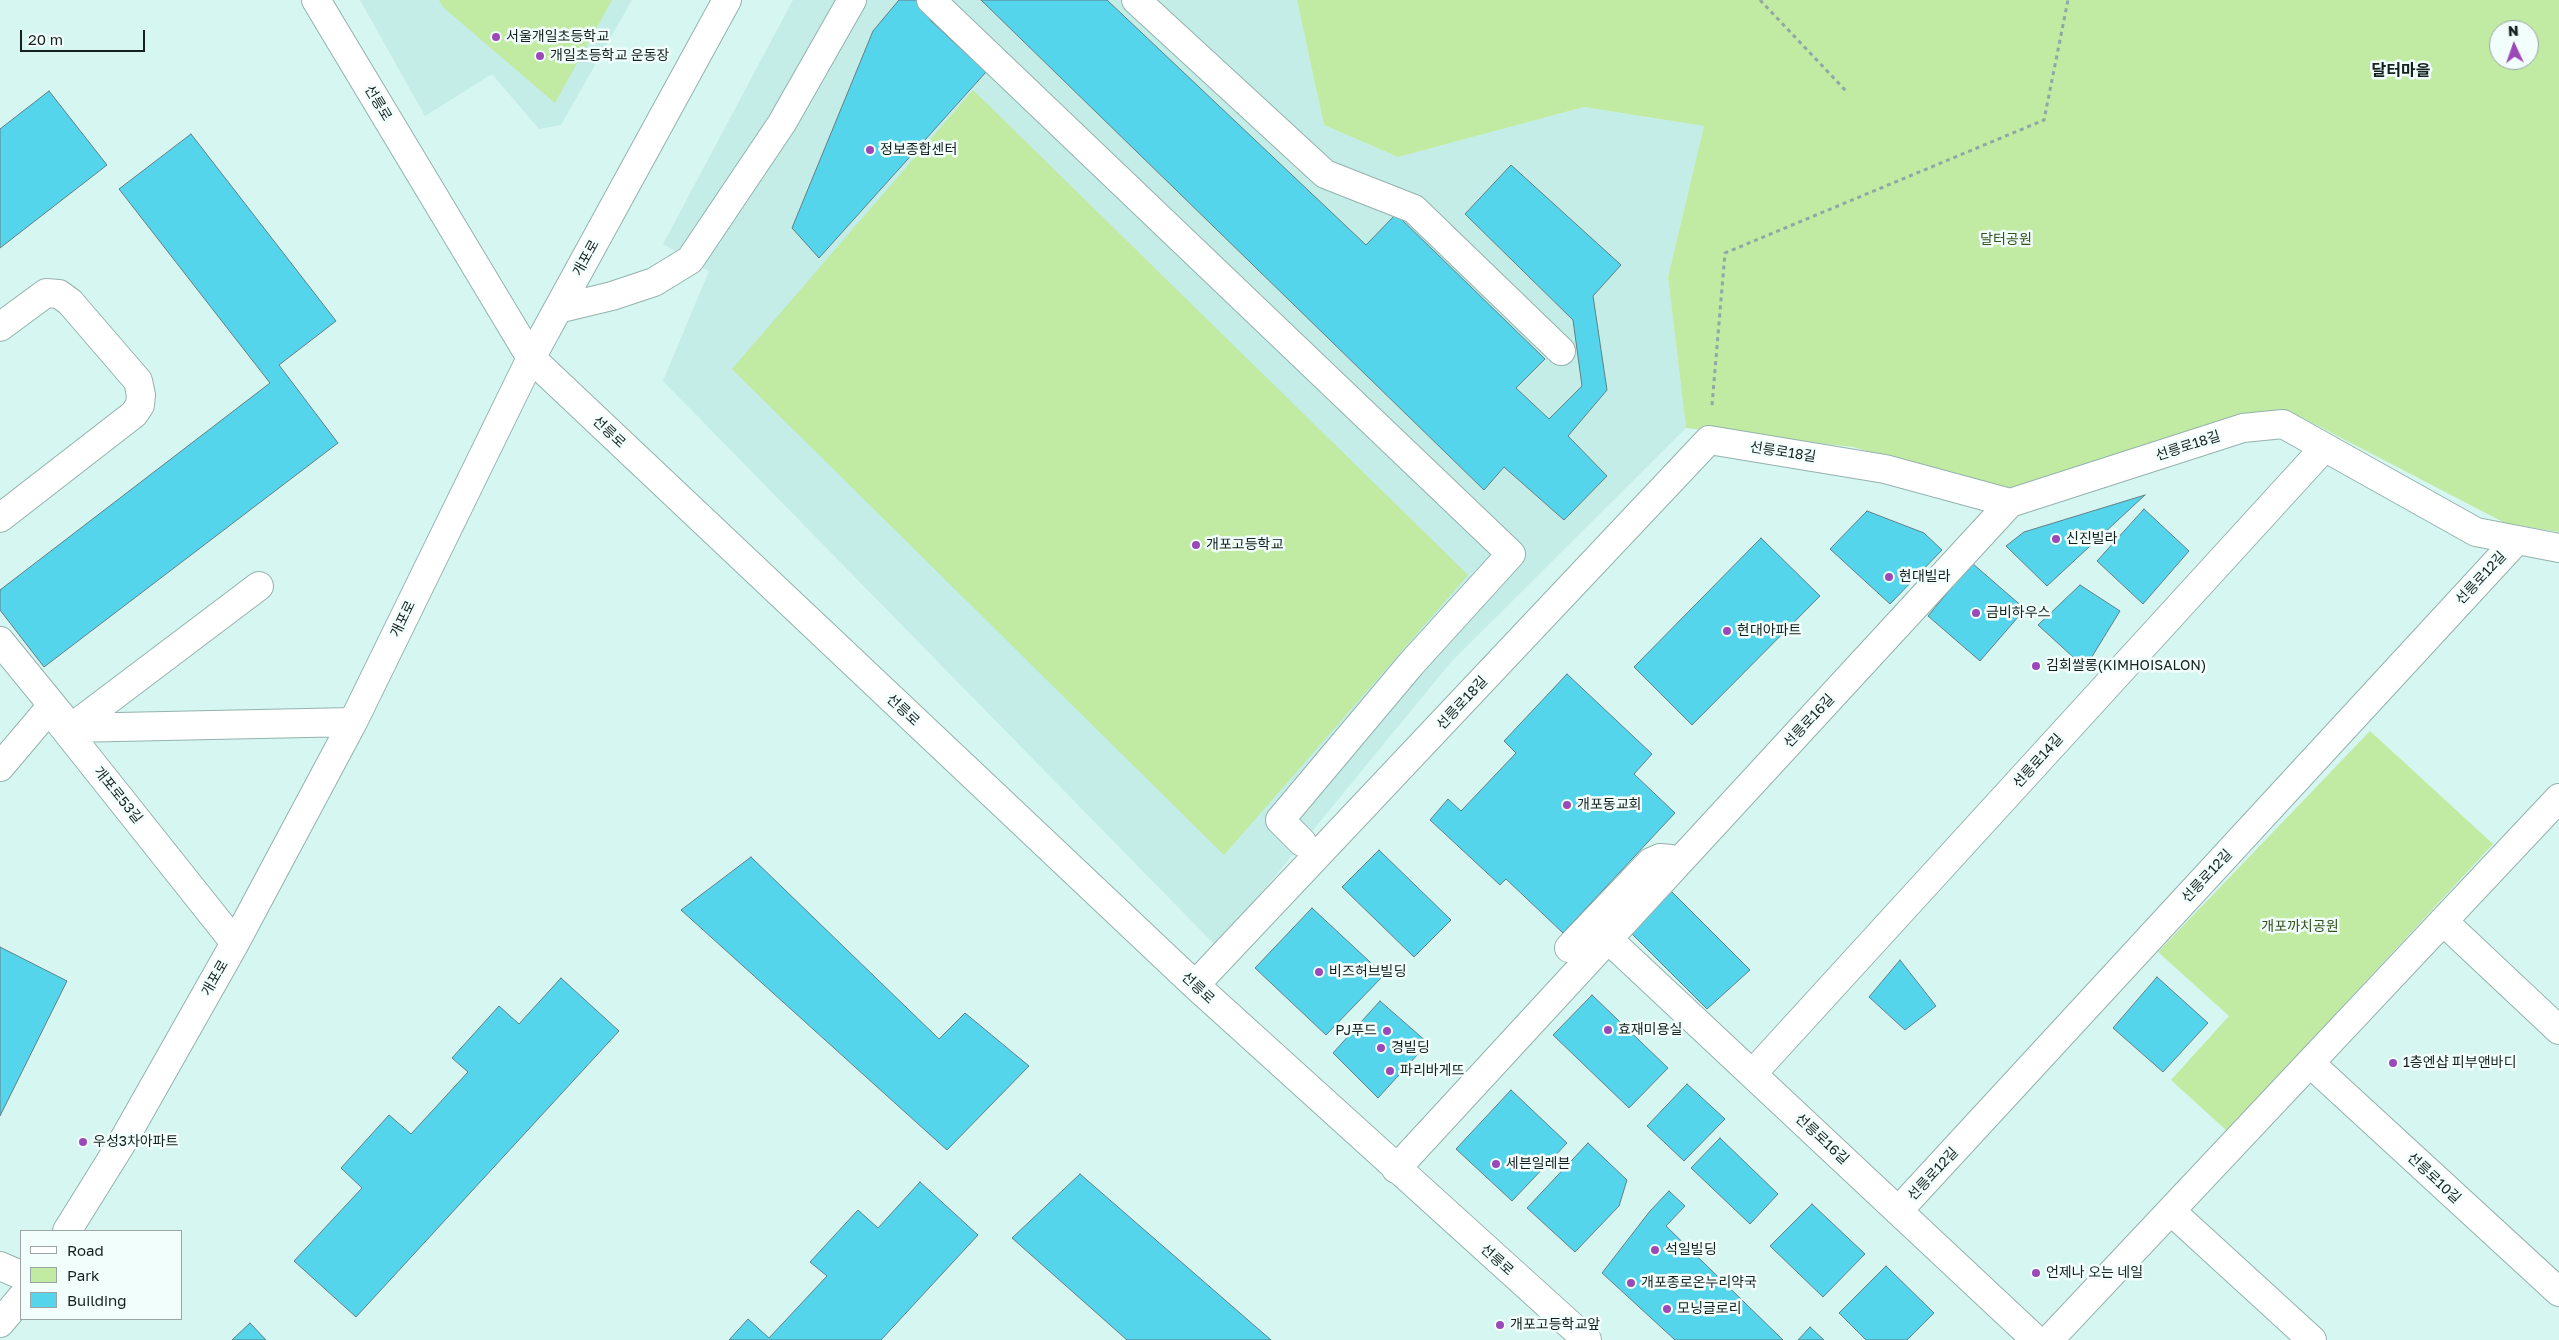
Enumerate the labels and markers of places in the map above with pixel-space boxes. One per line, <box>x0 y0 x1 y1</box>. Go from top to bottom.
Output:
place label: 서울개일초등학교 <box>506 29 609 45</box>
marker: 서울개일초등학교 <box>490 31 502 43</box>
place label: 개일초등학교 운동장 <box>550 48 669 64</box>
marker: 개일초등학교 운동장 <box>534 50 546 62</box>
place label: 정보종합센터 <box>880 142 957 158</box>
marker: 정보종합센터 <box>864 144 876 156</box>
place label: 신진빌라 <box>2066 531 2118 547</box>
marker: 신진빌라 <box>2050 533 2062 545</box>
place label: 개포고등학교 <box>1206 537 1283 553</box>
marker: 개포고등학교 <box>1190 539 1202 551</box>
place label: 현대빌라 <box>1899 569 1951 585</box>
marker: 현대빌라 <box>1883 571 1895 583</box>
place label: 금비하우스 <box>1986 605 2050 621</box>
marker: 금비하우스 <box>1970 607 1982 619</box>
place label: 현대아파트 <box>1737 623 1801 639</box>
marker: 현대아파트 <box>1721 625 1733 637</box>
place label: 김회쌀롱(KIMHOISALON) <box>2046 658 2206 674</box>
marker: 김회쌀롱(KIMHOISALON) <box>2030 660 2042 672</box>
place label: 개포동교회 <box>1577 797 1641 813</box>
marker: 개포동교회 <box>1561 799 1573 811</box>
place label: 비즈허브빌딩 <box>1329 964 1406 980</box>
marker: 비즈허브빌딩 <box>1313 966 1325 978</box>
place label: 효재미용실 <box>1618 1022 1682 1038</box>
place label: PJ푸드 <box>1335 1023 1377 1039</box>
marker: 효재미용실 <box>1602 1024 1614 1036</box>
marker: PJ푸드 <box>1381 1025 1393 1037</box>
place label: 경빌딩 <box>1391 1040 1430 1056</box>
marker: 경빌딩 <box>1375 1042 1387 1054</box>
place label: 1층엔샵 피부앤바디 <box>2403 1055 2516 1071</box>
marker: 1층엔샵 피부앤바디 <box>2387 1057 2399 1069</box>
place label: 파리바게뜨 <box>1400 1063 1464 1079</box>
marker: 파리바게뜨 <box>1384 1065 1396 1077</box>
place label: 우성3차아파트 <box>93 1134 178 1150</box>
marker: 우성3차아파트 <box>77 1136 89 1148</box>
place label: 세븐일레븐 <box>1506 1156 1570 1172</box>
marker: 세븐일레븐 <box>1490 1158 1502 1170</box>
place label: 석일빌딩 <box>1665 1242 1717 1258</box>
marker: 석일빌딩 <box>1649 1244 1661 1256</box>
place label: 언제나 오는 네일 <box>2046 1265 2143 1281</box>
marker: 언제나 오는 네일 <box>2030 1267 2042 1279</box>
place label: 개포종로온누리약국 <box>1641 1275 1757 1291</box>
marker: 개포종로온누리약국 <box>1625 1277 1637 1289</box>
place label: 모닝글로리 <box>1677 1301 1741 1317</box>
marker: 모닝글로리 <box>1661 1303 1673 1315</box>
place label: 개포고등학교앞 <box>1510 1317 1600 1333</box>
marker: 개포고등학교앞 <box>1494 1319 1506 1331</box>

